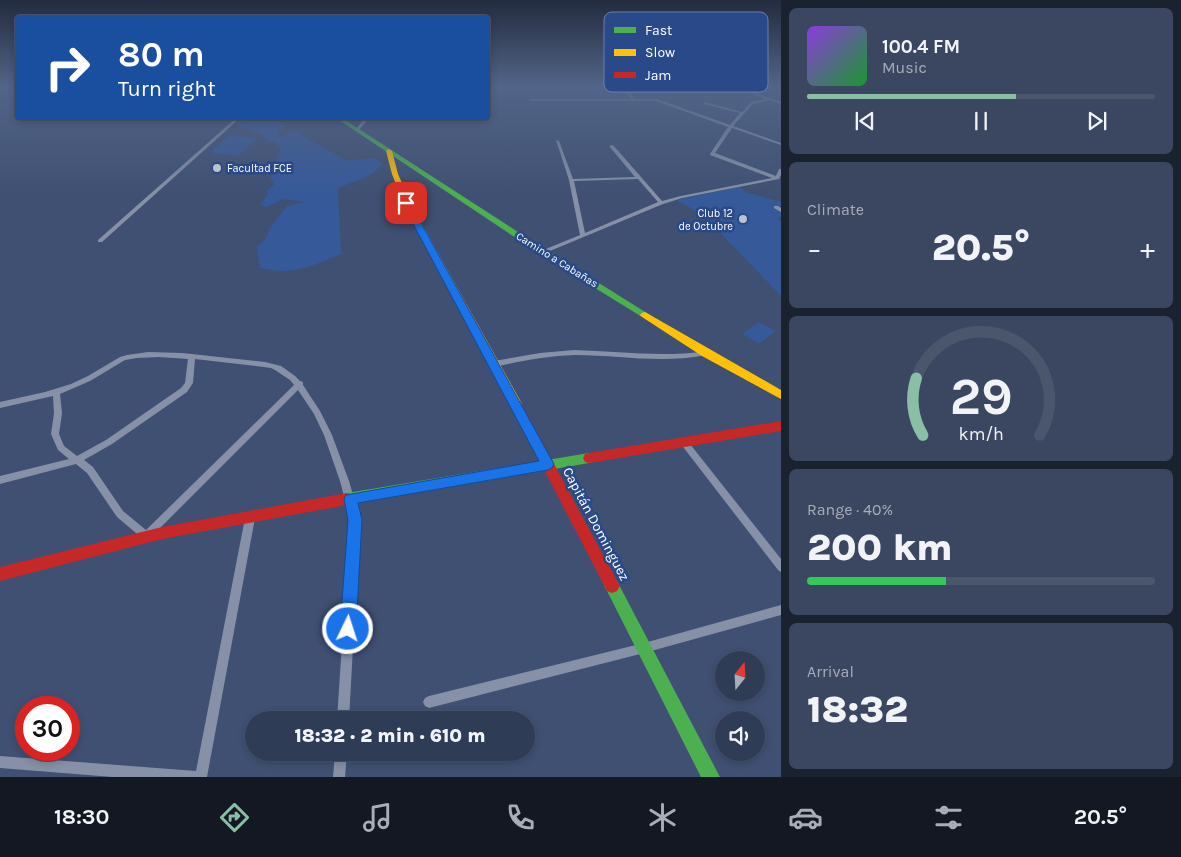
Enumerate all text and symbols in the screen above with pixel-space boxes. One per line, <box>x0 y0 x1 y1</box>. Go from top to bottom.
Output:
legend <box>604 12 768 92</box>
text: Fast <box>645 22 672 39</box>
text: 80 m <box>118 34 205 75</box>
icon: right <box>35 35 100 100</box>
text: 100.4 FM <box>882 36 960 58</box>
text: Slow <box>645 44 675 61</box>
text: Music <box>882 58 927 77</box>
text: Jam <box>645 67 671 84</box>
text: Turn right <box>118 76 216 102</box>
icon: previous <box>851 107 879 135</box>
icon: pause <box>967 107 995 135</box>
icon: next <box>1083 107 1111 135</box>
marker: Facultad FCE <box>211 162 223 174</box>
place label: Facultad FCE <box>227 162 292 175</box>
pin <box>385 182 427 224</box>
icon: arrive <box>392 189 420 217</box>
text: Climate <box>807 200 864 219</box>
place label: Club 12 de Octubre <box>679 207 733 233</box>
marker: Club 12 de Octubre <box>737 213 749 225</box>
text: 20.5° <box>932 225 1030 270</box>
street label: Camino a Cabañas <box>514 230 601 291</box>
text: − <box>807 232 822 265</box>
text: + <box>1140 232 1155 265</box>
text: 29 <box>949 366 1013 427</box>
text: km/h <box>958 424 1004 445</box>
street label: Capitán Dominguez <box>559 464 633 584</box>
text: Range · 40% <box>807 500 893 519</box>
text: 200 km <box>807 525 953 570</box>
position arrow <box>321 602 373 654</box>
north arrow <box>715 651 765 701</box>
map controls <box>715 651 765 761</box>
text: Arrival <box>807 662 854 681</box>
text: 18:32 <box>807 687 908 732</box>
speed limit sign: 30 <box>15 696 80 761</box>
button: sound <box>715 711 765 761</box>
text: 18:32 · 2 min · 610 m <box>295 725 485 747</box>
icon: directions <box>217 800 252 835</box>
icon: music <box>360 800 395 835</box>
icon: phone <box>503 800 538 835</box>
icon: climate <box>645 800 680 835</box>
icon: car <box>788 800 823 835</box>
icon: filters <box>931 800 966 835</box>
text: 18:30 <box>54 804 109 830</box>
text: 20.5° <box>1074 804 1127 830</box>

